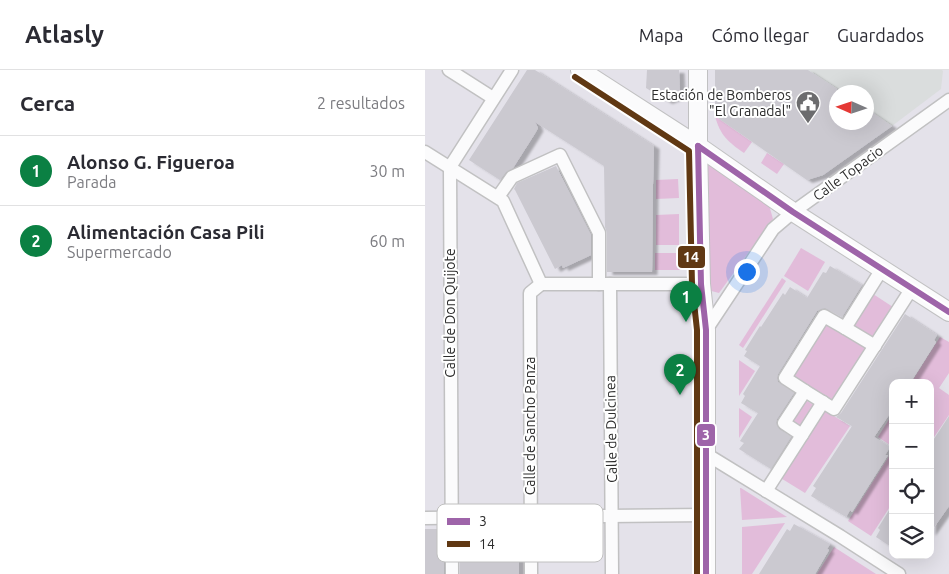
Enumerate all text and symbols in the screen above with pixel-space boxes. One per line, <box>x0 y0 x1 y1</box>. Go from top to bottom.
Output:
text: Atlasly <box>25 21 104 48</box>
text: Mapa <box>639 25 684 45</box>
text: Cómo llegar <box>712 25 809 45</box>
text: Guardados <box>837 25 924 45</box>
north arrow <box>829 85 874 130</box>
place label: Estación de Bomberos "El Granadal" <box>651 87 791 119</box>
public building icon: Estación de Bomberos "El Granadal" <box>795 90 821 124</box>
text: Cerca <box>20 91 75 115</box>
text: 2 resultados <box>317 94 405 112</box>
street label: Calle Topacio <box>810 142 886 204</box>
text: Alonso G. Figueroa <box>67 151 235 173</box>
text: 1 <box>31 162 41 180</box>
text: 30 m <box>369 162 405 180</box>
text: Parada <box>67 173 117 191</box>
text: Alimentación Casa Pili <box>67 221 264 243</box>
text: 2 <box>31 232 41 250</box>
text: 60 m <box>369 232 405 250</box>
text: Supermercado <box>67 243 172 261</box>
line badge: 14 <box>677 245 706 269</box>
street label: Calle de Don Quijote <box>442 248 458 378</box>
text: 14 <box>683 249 699 265</box>
your location <box>734 259 760 285</box>
pin: 1 <box>670 281 702 322</box>
pin: 2 <box>664 354 696 395</box>
street label: Calle de Sancho Panza <box>522 357 538 495</box>
street label: Calle de Dulcinea <box>602 375 620 483</box>
map controls <box>889 379 934 559</box>
button: + <box>889 379 934 424</box>
line badge: 3 <box>696 423 716 447</box>
button: − <box>889 424 934 469</box>
text: 3 <box>702 427 710 443</box>
button: locate <box>889 469 934 514</box>
legend <box>437 504 603 562</box>
text: 3 <box>479 513 487 529</box>
button: layers <box>889 514 934 559</box>
text: 14 <box>479 536 495 552</box>

